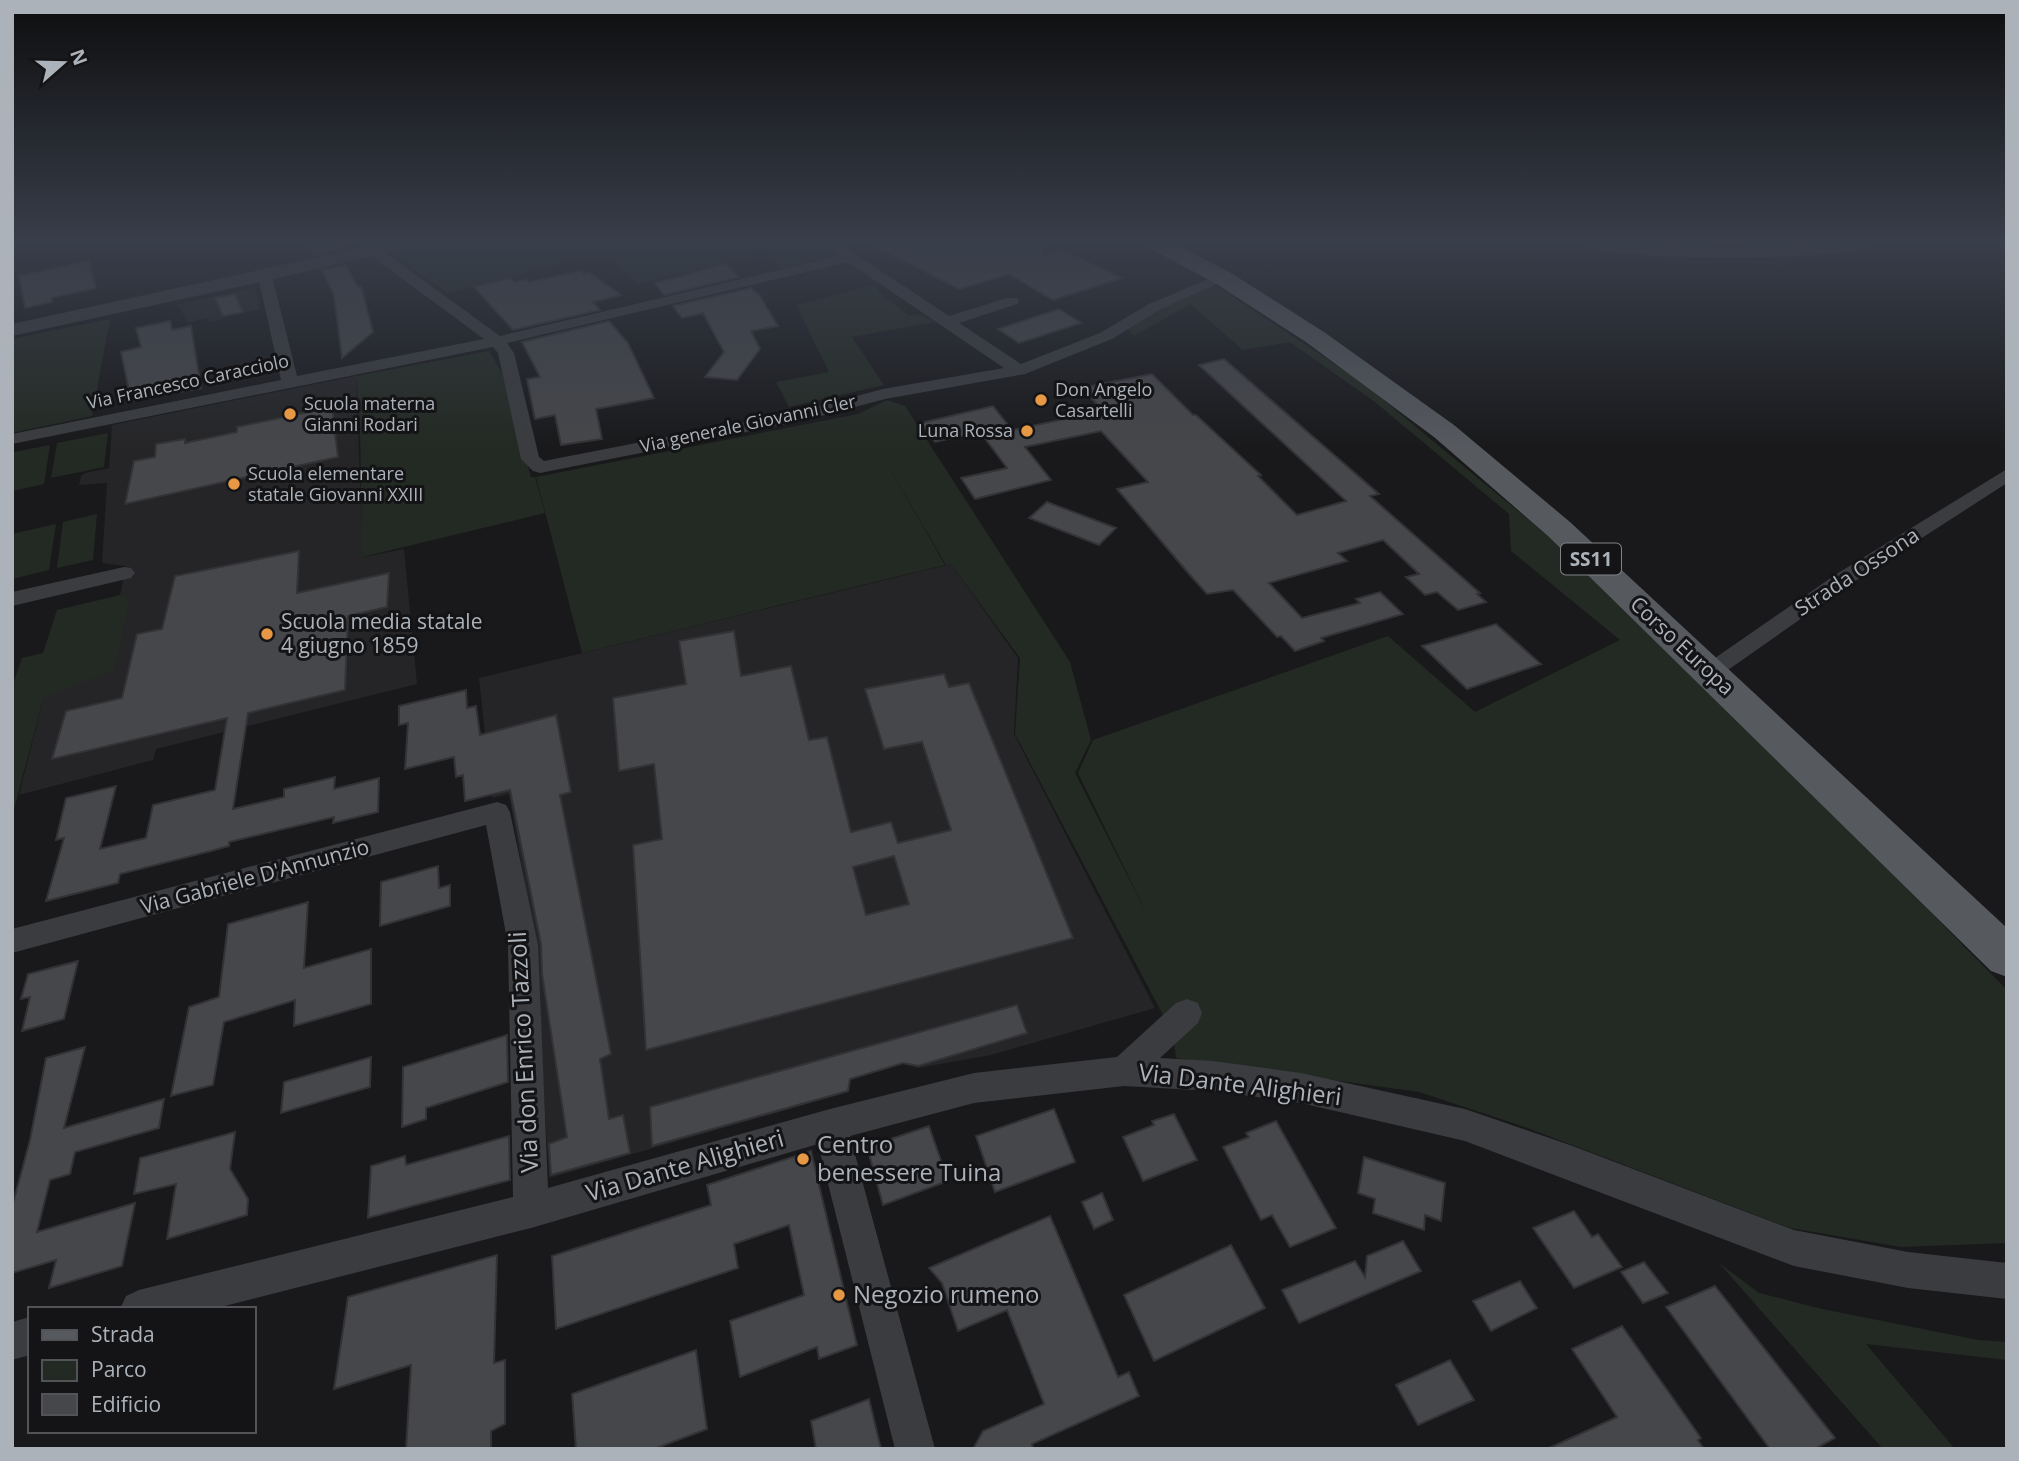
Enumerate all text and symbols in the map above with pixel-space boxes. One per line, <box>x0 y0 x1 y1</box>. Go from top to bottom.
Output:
north arrow <box>28 28 98 98</box>
text: N <box>64 45 94 69</box>
street label: Via Francesco Caracciolo <box>85 348 291 414</box>
place label: Don Angelo Casartelli <box>1055 377 1152 422</box>
street label: Via generale Giovanni Cler <box>638 388 858 458</box>
place label: Scuola materna Gianni Rodari <box>304 391 435 436</box>
marker: Don Angelo Casartelli <box>1033 392 1049 408</box>
marker: Scuola materna Gianni Rodari <box>282 406 298 422</box>
place label: Luna Rossa <box>918 418 1013 442</box>
marker: Luna Rossa <box>1019 423 1035 439</box>
place label: Scuola elementare statale Giovanni XXIII <box>248 461 423 506</box>
marker: Scuola elementare statale Giovanni XXIII <box>226 476 242 492</box>
street label: Strada Ossona <box>1789 521 1924 622</box>
road number: SS11 <box>1561 544 1621 574</box>
street label: Corso Europa <box>1625 590 1741 701</box>
place label: Scuola media statale 4 giugno 1859 <box>281 607 482 659</box>
marker: Scuola media statale 4 giugno 1859 <box>259 626 275 642</box>
street label: Via Gabriele D'Annunzio <box>137 832 372 920</box>
street label: Via don Enrico Tazzoli <box>500 931 545 1174</box>
street label: Via Dante Alighieri <box>1137 1055 1343 1112</box>
street label: Via Dante Alighieri <box>582 1121 787 1209</box>
place label: Centro benessere Tuina <box>817 1127 1001 1188</box>
marker: Centro benessere Tuina <box>795 1151 811 1167</box>
place label: Negozio rumeno <box>853 1277 1039 1310</box>
marker: Negozio rumeno <box>831 1287 847 1303</box>
legend <box>28 1307 256 1433</box>
text: Strada <box>91 1320 155 1348</box>
text: Parco <box>91 1355 147 1383</box>
text: Edificio <box>91 1390 161 1418</box>

